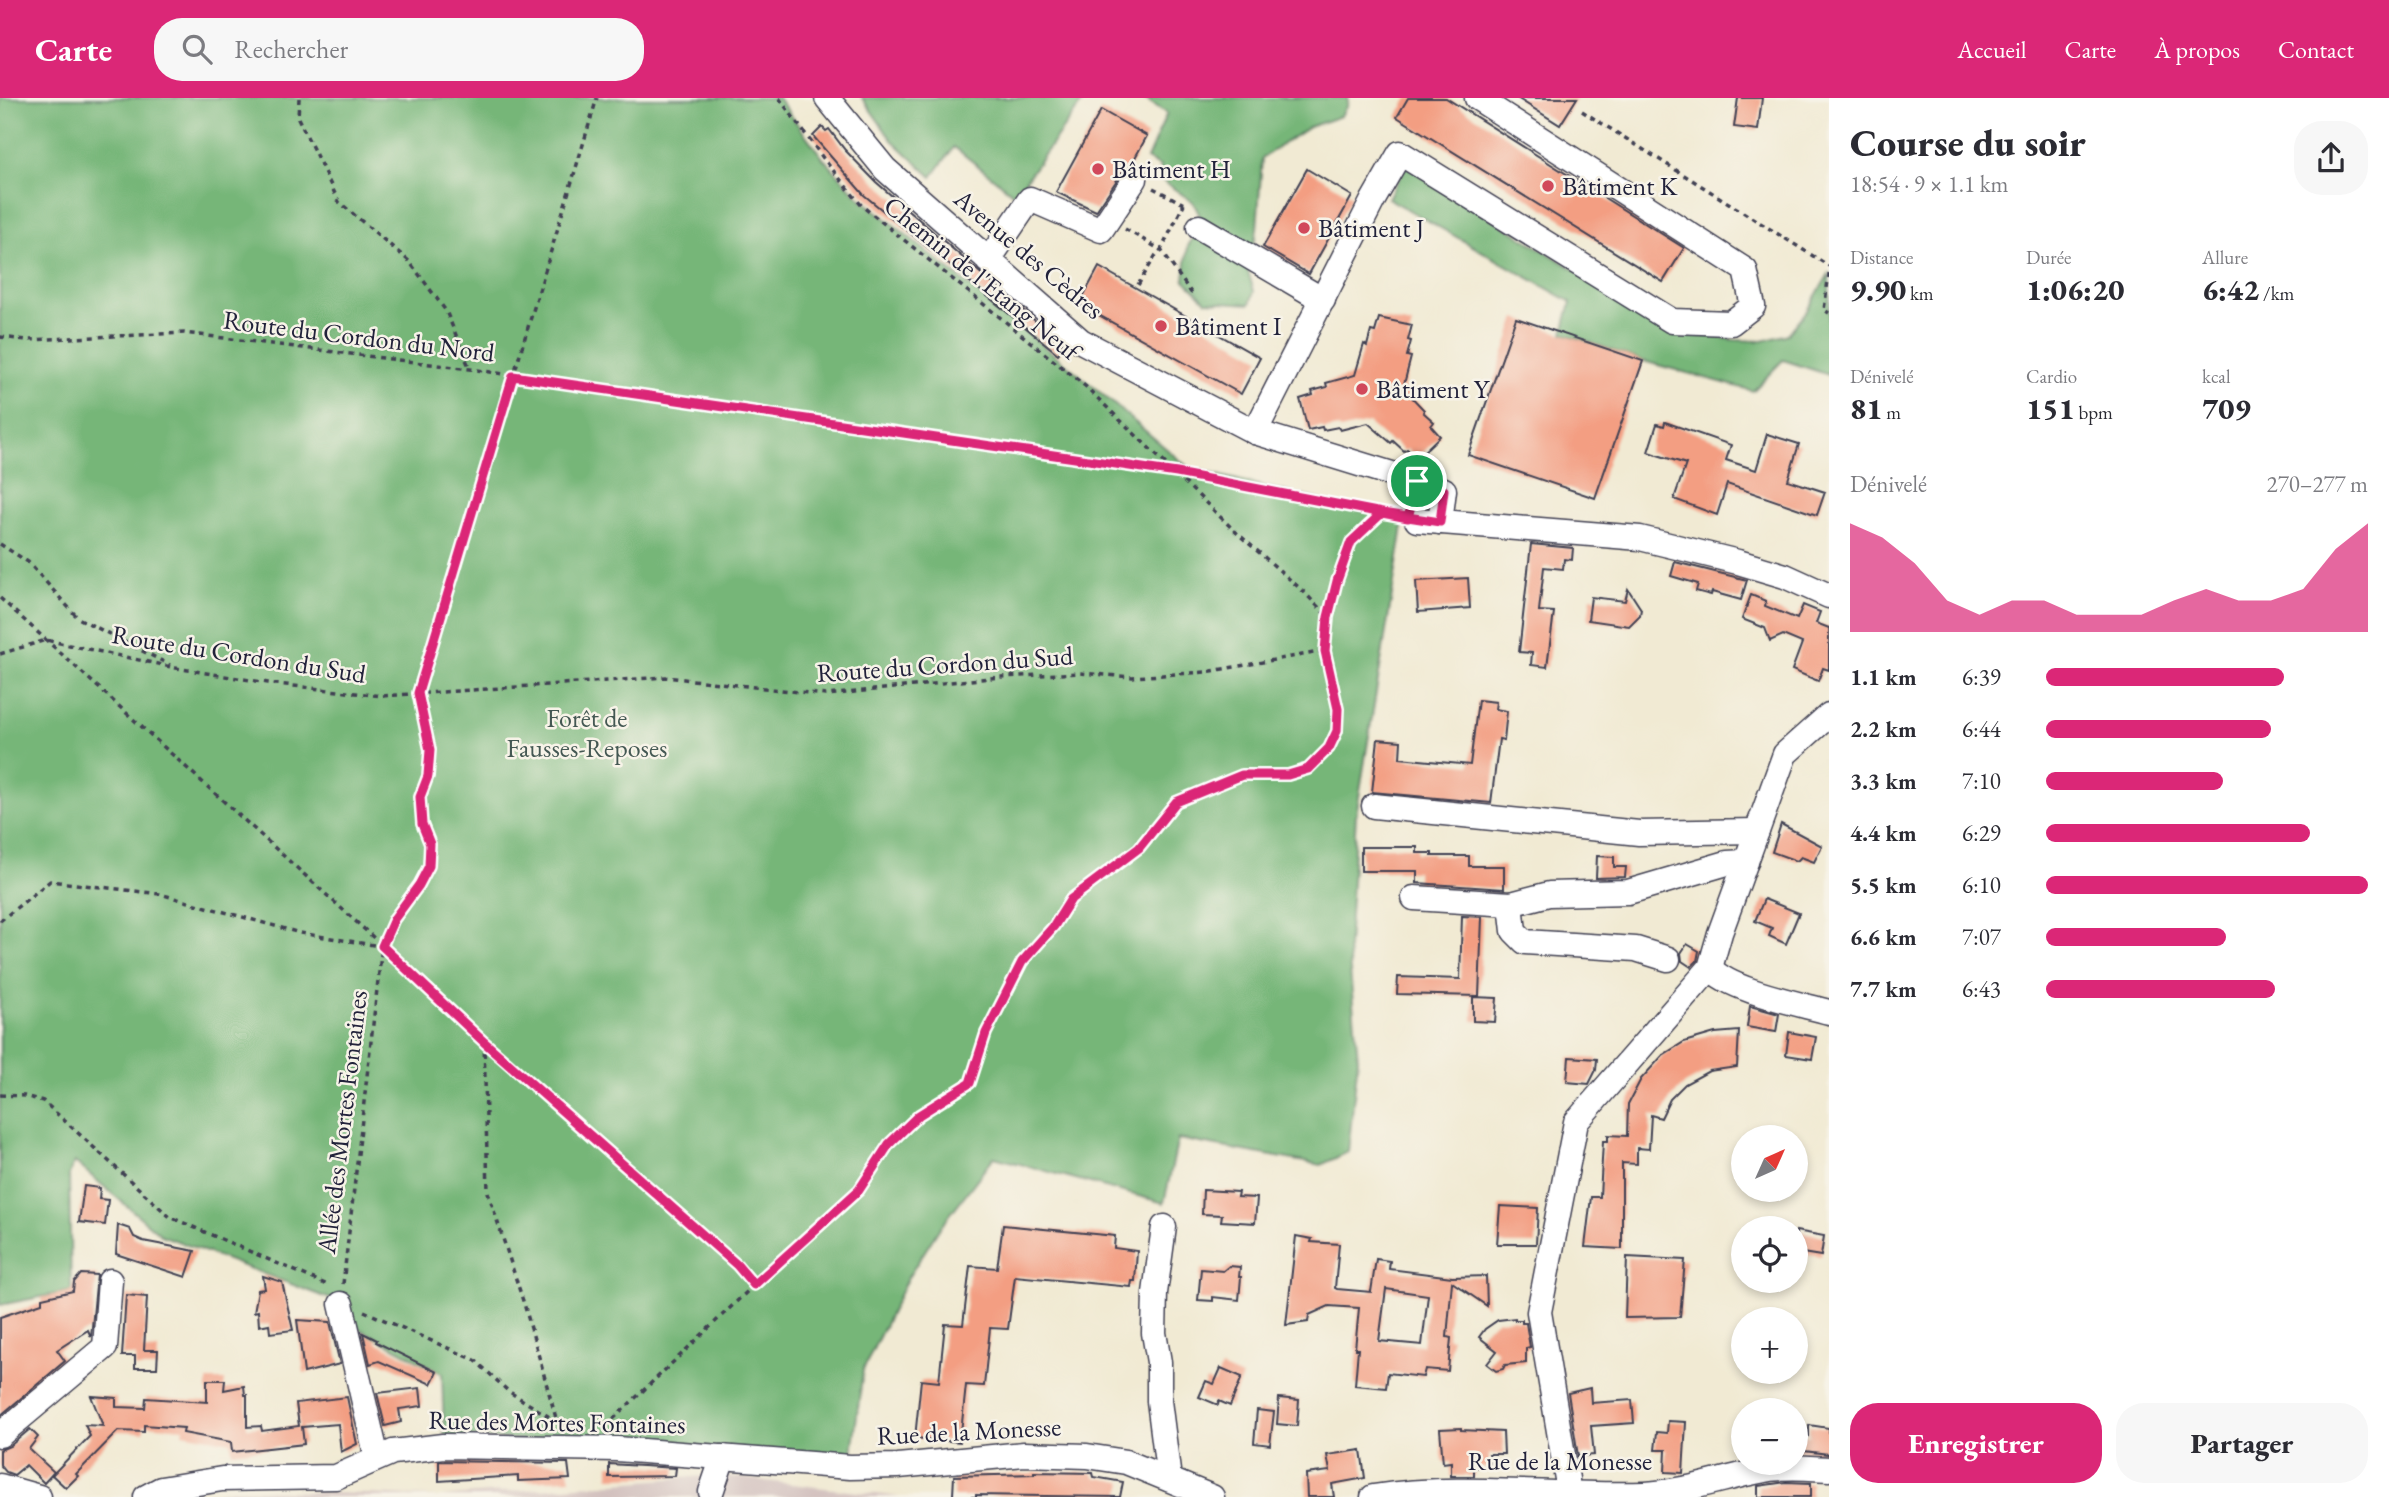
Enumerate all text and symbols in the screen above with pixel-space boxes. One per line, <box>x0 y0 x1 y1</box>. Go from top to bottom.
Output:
search box <box>154 18 644 81</box>
text: Carte <box>35 28 112 71</box>
icon: search <box>178 30 216 68</box>
text: Rechercher <box>234 32 348 66</box>
text: Accueil <box>1957 34 2027 65</box>
text: Carte <box>2065 34 2116 65</box>
text: À propos <box>2154 34 2240 65</box>
text: Contact <box>2278 34 2354 65</box>
text: Course du soir <box>1850 118 2086 167</box>
button: share <box>2294 121 2368 195</box>
place label: Bâtiment H <box>1112 152 1231 186</box>
marker: Bâtiment H <box>1090 161 1106 177</box>
place label: Bâtiment K <box>1562 169 1678 203</box>
text: 18:54 · 9 × 1.1 km <box>1850 169 2008 199</box>
marker: Bâtiment K <box>1540 178 1556 194</box>
street label: Avenue des Cèdres <box>946 181 1111 327</box>
street label: Chemin de l'Etang Neuf <box>877 188 1089 369</box>
place label: Bâtiment J <box>1318 211 1424 245</box>
marker: Bâtiment J <box>1296 220 1312 236</box>
text: Distance <box>1850 245 1913 270</box>
text: Durée <box>2026 245 2071 270</box>
text: Allure <box>2202 245 2248 270</box>
text: 9.90 <box>1850 270 1906 309</box>
text: 1:06:20 <box>2026 270 2124 309</box>
text: 6:42 <box>2202 270 2259 309</box>
text: km <box>1906 281 1934 306</box>
text: /km <box>2259 281 2294 306</box>
street label: Route du Cordon du Nord <box>221 302 497 370</box>
place label: Bâtiment I <box>1175 309 1282 343</box>
marker: Bâtiment I <box>1153 318 1169 334</box>
text: Dénivelé <box>1850 364 1914 389</box>
text: Cardio <box>2026 364 2077 389</box>
text: kcal <box>2202 364 2231 389</box>
place label: Bâtiment Y <box>1376 372 1491 406</box>
marker: Bâtiment Y <box>1354 381 1370 397</box>
text: 81 <box>1850 389 1882 428</box>
text: 151 <box>2026 389 2075 428</box>
text: 709 <box>2202 389 2251 428</box>
text: m <box>1882 400 1901 425</box>
text: bpm <box>2075 400 2113 425</box>
pin <box>1387 451 1447 511</box>
icon: arrive <box>1398 462 1436 500</box>
text: Dénivelé <box>1850 469 1927 499</box>
text: 270–277 m <box>2267 469 2368 499</box>
street label: Route du Cordon du Sud <box>110 617 369 691</box>
street label: Route du Cordon du Sud <box>816 638 1075 690</box>
text: 1.1 km <box>1850 662 1917 692</box>
text: 6:39 <box>1962 662 2001 692</box>
park label: Forêt de Fausses-Reposes <box>506 701 668 765</box>
text: 2.2 km <box>1850 714 1917 744</box>
text: 6:44 <box>1962 714 2001 744</box>
text: 3.3 km <box>1850 766 1917 796</box>
text: 7:10 <box>1962 766 2001 796</box>
text: 4.4 km <box>1850 818 1917 848</box>
text: 6:29 <box>1962 818 2001 848</box>
text: 5.5 km <box>1850 870 1917 900</box>
text: 6:10 <box>1962 870 2001 900</box>
text: 6.6 km <box>1850 922 1917 952</box>
text: 7:07 <box>1962 922 2001 952</box>
text: 7.7 km <box>1850 974 1917 1004</box>
text: 6:43 <box>1962 974 2001 1004</box>
street label: Allée des Mortes Fontaines <box>309 988 375 1257</box>
north arrow <box>1731 1125 1808 1202</box>
map controls <box>1731 1125 1808 1475</box>
button: locate <box>1731 1216 1808 1293</box>
button: + <box>1731 1307 1808 1384</box>
button: − <box>1731 1398 1808 1475</box>
street label: Rue des Mortes Fontaines <box>428 1403 686 1441</box>
button: Enregistrer <box>1850 1403 2102 1483</box>
button: Partager <box>2116 1403 2368 1483</box>
street label: Rue de la Monesse <box>876 1409 1062 1453</box>
street label: Rue de la Monesse <box>1468 1444 1652 1478</box>

